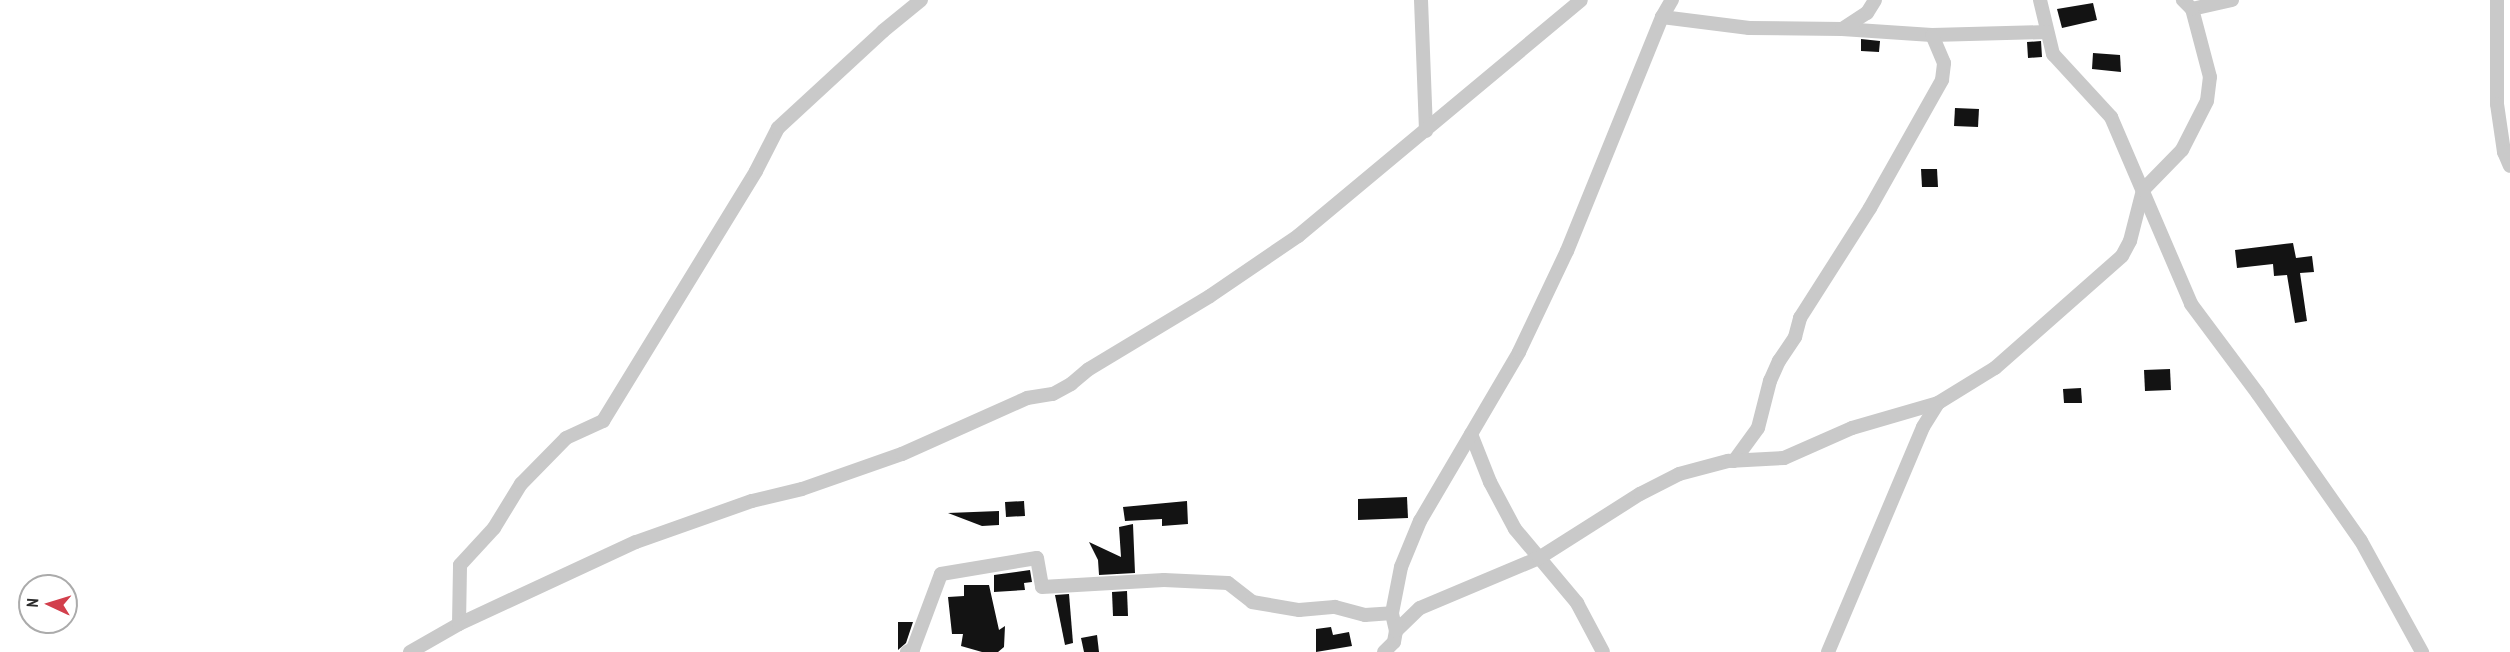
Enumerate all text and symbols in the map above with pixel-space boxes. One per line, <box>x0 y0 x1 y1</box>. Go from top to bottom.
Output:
north arrow <box>18 574 78 634</box>
text: N <box>22 598 42 608</box>

